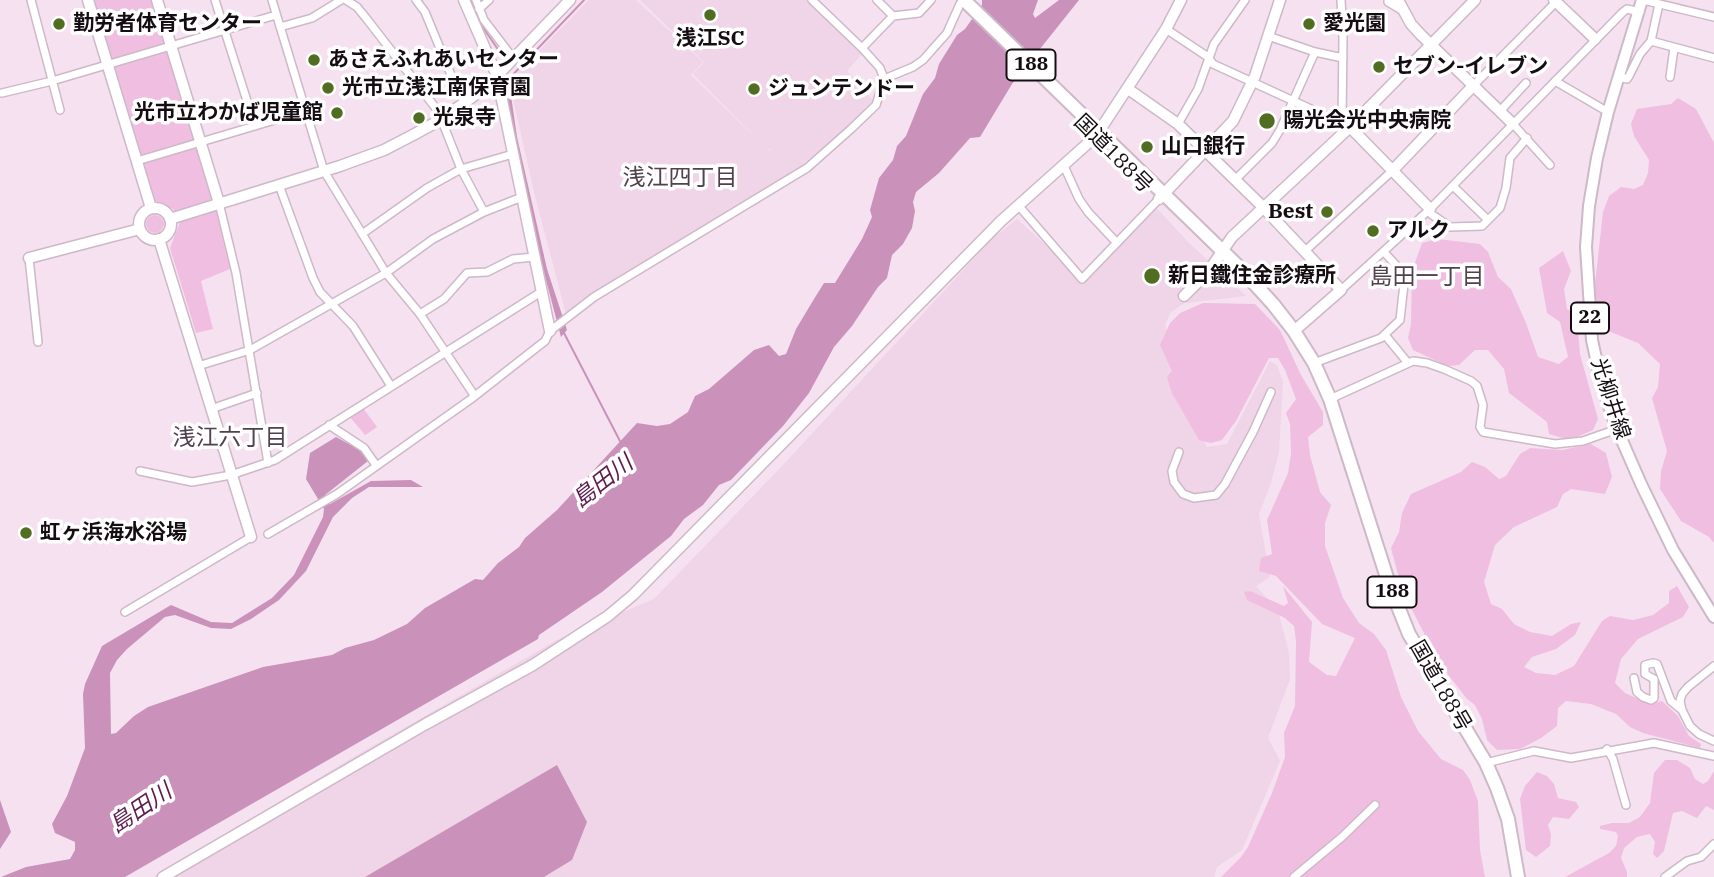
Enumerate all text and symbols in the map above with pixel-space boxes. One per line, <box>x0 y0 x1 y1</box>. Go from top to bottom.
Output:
marker: 浅江SC <box>702 7 718 23</box>
place label: 勤労者体育センター <box>73 11 262 37</box>
place label: 愛光園 <box>1323 11 1386 37</box>
marker: 勤労者体育センター <box>51 16 67 32</box>
marker: 愛光園 <box>1301 16 1317 32</box>
place label: 浅江SC <box>675 26 745 52</box>
place label: あさえふれあいセンター <box>328 47 559 73</box>
road number: 188 <box>1006 50 1056 80</box>
marker: あさえふれあいセンター <box>306 52 322 68</box>
place label: セブン-イレブン <box>1393 54 1548 80</box>
marker: セブン-イレブン <box>1371 59 1387 75</box>
place label: 光市立浅江南保育園 <box>342 75 531 101</box>
place label: ジュンテンドー <box>768 76 915 102</box>
marker: 光市立浅江南保育園 <box>320 80 336 96</box>
marker: ジュンテンドー <box>746 81 762 97</box>
place label: 光市立わかば児童館 <box>134 100 323 126</box>
marker: 光市立わかば児童館 <box>329 105 345 121</box>
place label: 光泉寺 <box>433 105 496 131</box>
place label: 陽光会光中央病院 <box>1283 108 1451 134</box>
street label: 国道188号 <box>1068 109 1158 199</box>
marker: 光泉寺 <box>411 110 427 126</box>
marker: 陽光会光中央病院 <box>1257 111 1277 131</box>
place label: 山口銀行 <box>1161 134 1245 160</box>
marker: 山口銀行 <box>1139 139 1155 155</box>
district label: 浅江四丁目 <box>623 164 737 192</box>
place label: Best <box>1268 199 1313 225</box>
marker: Best <box>1319 204 1335 220</box>
place label: アルク <box>1387 218 1450 244</box>
marker: アルク <box>1365 223 1381 239</box>
place label: 新日鐵住金診療所 <box>1168 263 1336 289</box>
district label: 島田一丁目 <box>1370 263 1484 291</box>
marker: 新日鐵住金診療所 <box>1142 266 1162 286</box>
road number: 22 <box>1571 302 1609 334</box>
street label: 光柳井線 <box>1585 355 1635 443</box>
district label: 浅江六丁目 <box>173 424 287 452</box>
water label: 島田川 <box>567 450 639 514</box>
place label: 虹ヶ浜海水浴場 <box>40 520 187 546</box>
marker: 虹ヶ浜海水浴場 <box>18 525 34 541</box>
road number: 188 <box>1368 576 1416 608</box>
street label: 国道188号 <box>1404 636 1476 736</box>
water label: 島田川 <box>105 778 177 840</box>

